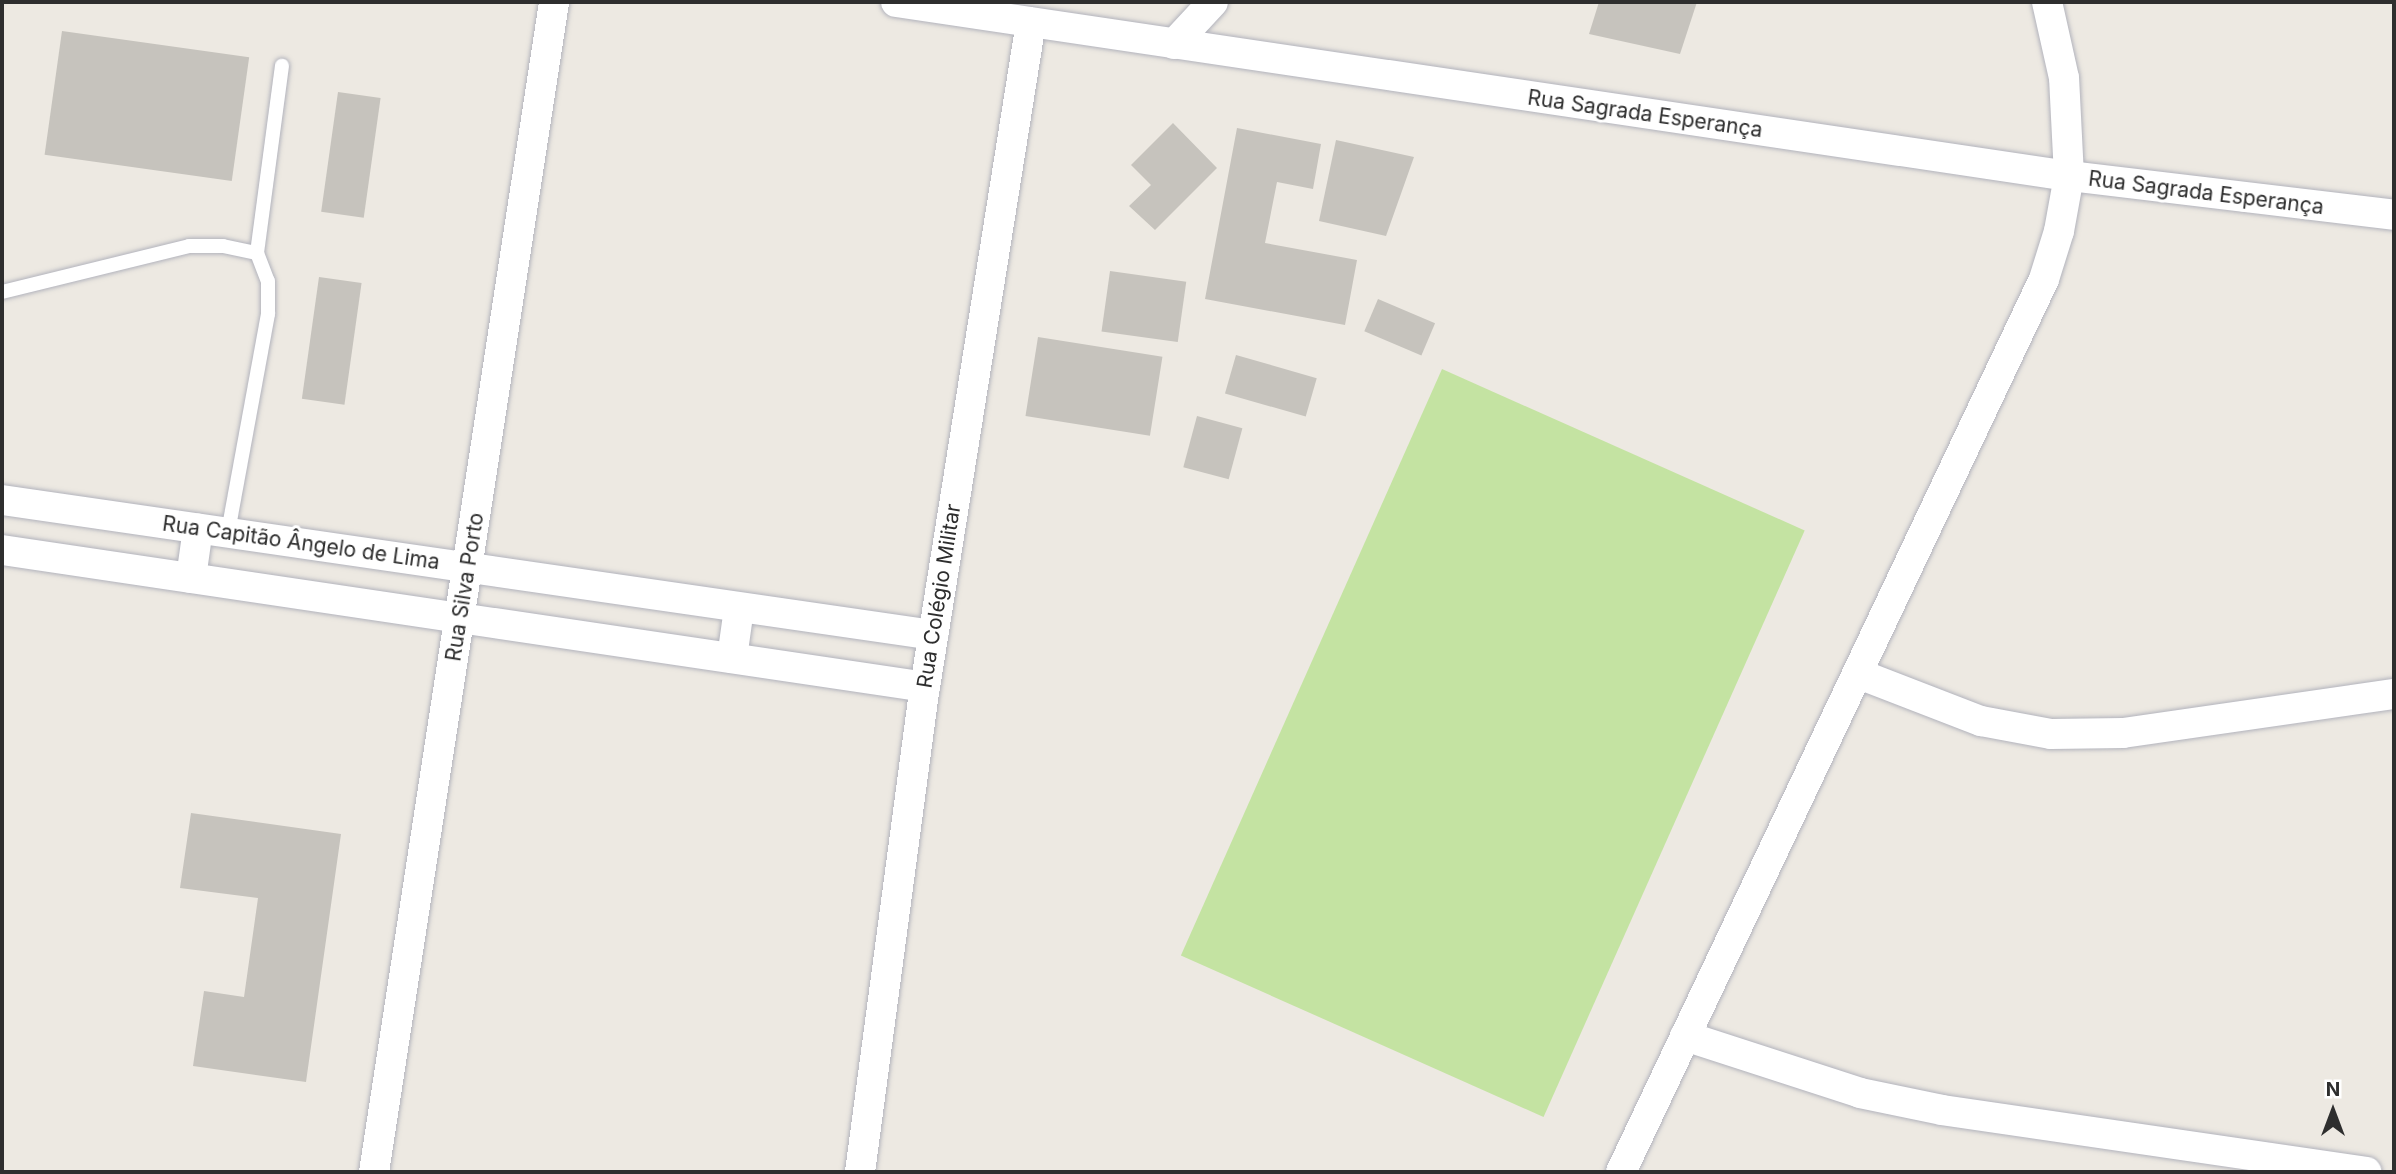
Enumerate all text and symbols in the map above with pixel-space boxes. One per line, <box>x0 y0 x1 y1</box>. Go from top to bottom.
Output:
street label: Rua Sagrada Esperança <box>1526 85 1764 143</box>
street label: Rua Sagrada Esperança <box>2087 166 2325 220</box>
street label: Rua Colégio Militar <box>912 502 966 690</box>
street label: Rua Capitão Ângelo de Lima <box>161 511 441 575</box>
street label: Rua Silva Porto <box>441 511 489 663</box>
north arrow <box>2298 1076 2368 1146</box>
text: N <box>2326 1078 2340 1101</box>

